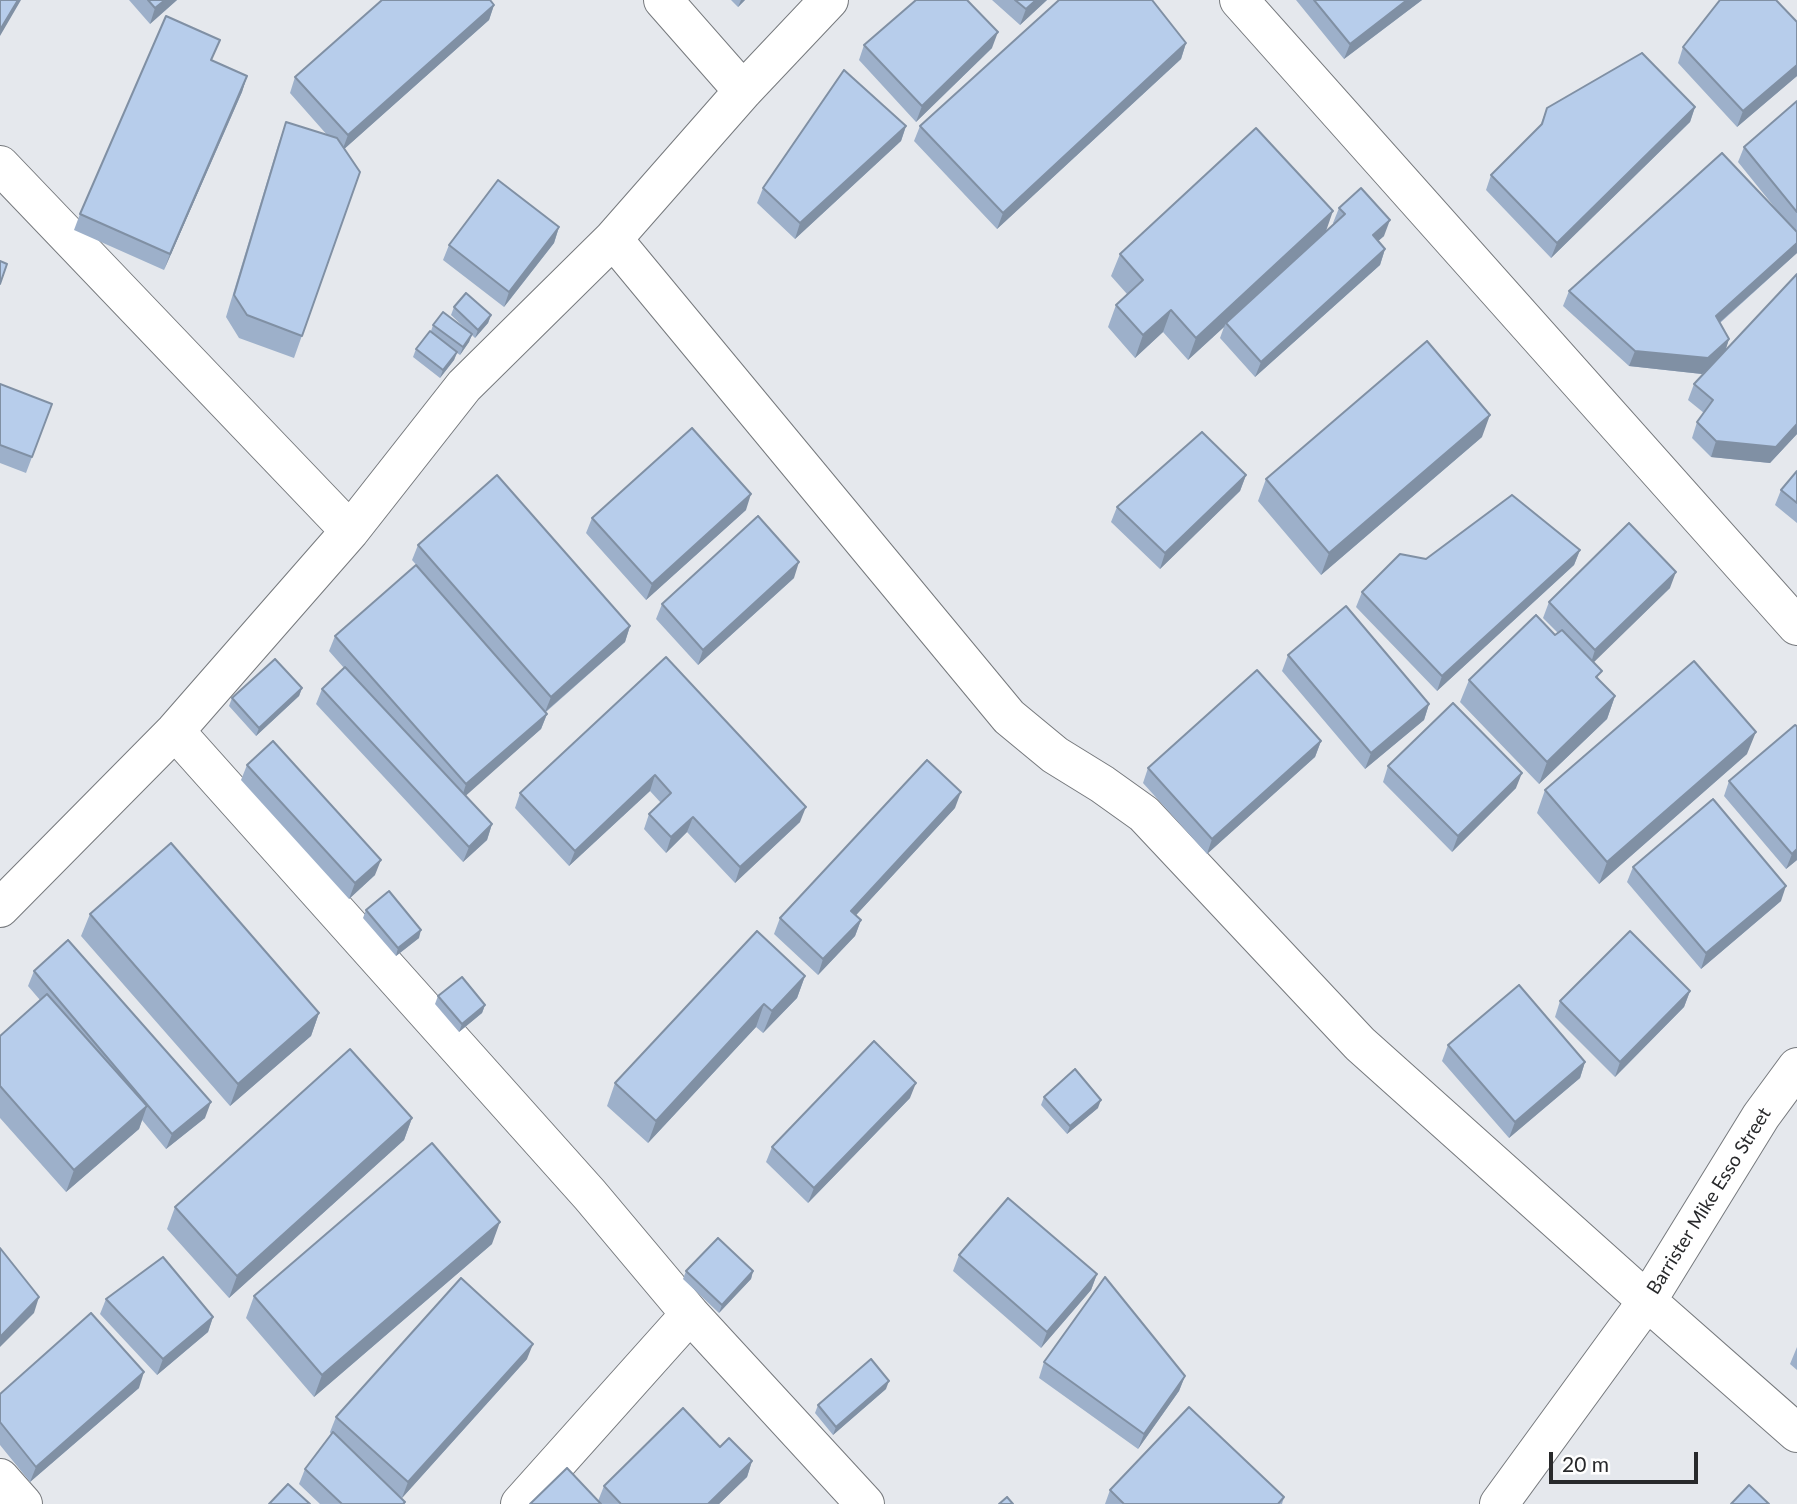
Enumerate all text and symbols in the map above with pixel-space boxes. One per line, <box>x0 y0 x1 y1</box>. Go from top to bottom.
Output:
street label: Barrister Mike Esso Street <box>1642 1103 1776 1299</box>
scale bar <box>1552 1438 1701 1482</box>
text: 20 m <box>1562 1451 1609 1476</box>

